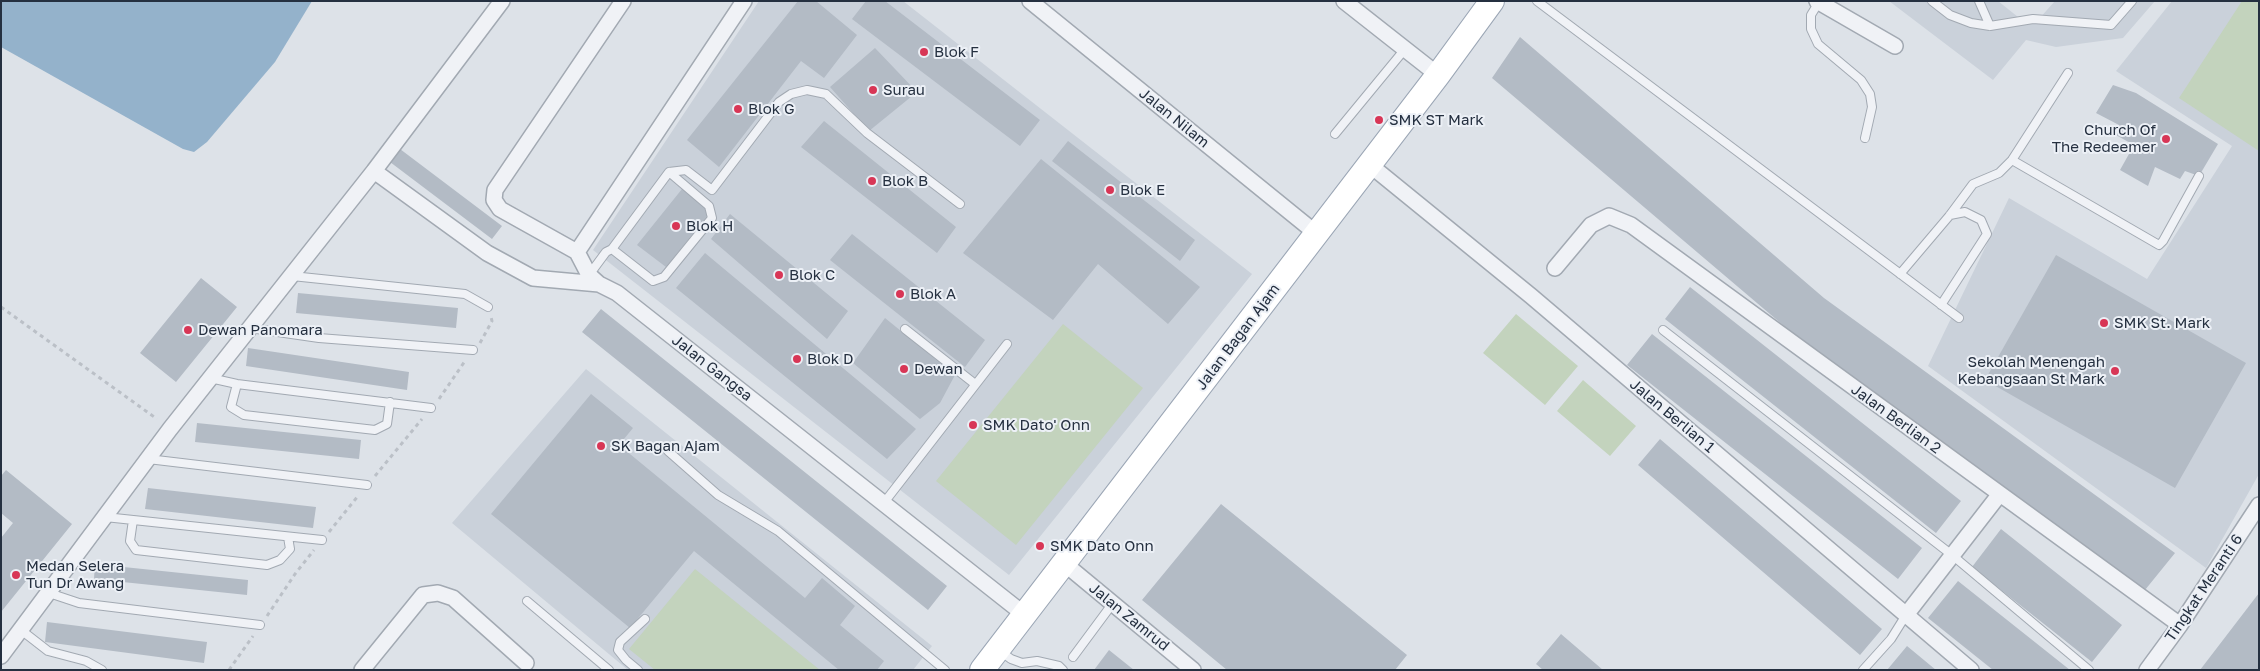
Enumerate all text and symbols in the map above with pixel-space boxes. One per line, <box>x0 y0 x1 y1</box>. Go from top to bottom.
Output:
place label: Blok F <box>934 43 979 61</box>
marker: Blok F <box>918 46 930 58</box>
place label: Surau <box>883 81 925 99</box>
marker: Surau <box>867 84 879 96</box>
street label: Jalan Nilam <box>1135 84 1213 152</box>
place label: Blok G <box>748 100 794 118</box>
marker: Blok G <box>732 103 744 115</box>
place label: SMK ST Mark <box>1389 111 1484 129</box>
marker: SMK ST Mark <box>1373 114 1385 126</box>
place label: Church Of The Redeemer <box>2052 121 2156 156</box>
marker: Church Of The Redeemer <box>2160 133 2172 145</box>
place label: Blok B <box>882 172 928 190</box>
marker: Blok B <box>866 175 878 187</box>
place label: Blok E <box>1120 181 1165 199</box>
marker: Blok E <box>1104 184 1116 196</box>
place label: Blok H <box>686 217 733 235</box>
marker: Blok H <box>670 220 682 232</box>
place label: Blok C <box>789 266 835 284</box>
marker: Blok C <box>773 269 785 281</box>
street label: Jalan Bagan Ajam <box>1192 280 1284 394</box>
place label: Blok A <box>910 285 956 303</box>
marker: Blok A <box>894 288 906 300</box>
place label: SMK St. Mark <box>2114 314 2210 332</box>
marker: SMK St. Mark <box>2098 317 2110 329</box>
place label: Dewan Panomara <box>198 321 323 339</box>
marker: Dewan Panomara <box>182 324 194 336</box>
street label: Jalan Gangsa <box>668 331 756 405</box>
place label: Blok D <box>807 350 853 368</box>
marker: Blok D <box>791 353 803 365</box>
place label: Sekolah Menengah Kebangsaan St Mark <box>1957 353 2105 388</box>
place label: Dewan <box>914 360 963 378</box>
marker: Dewan <box>898 363 910 375</box>
marker: Sekolah Menengah Kebangsaan St Mark <box>2109 365 2121 377</box>
street label: Jalan Berlian 1 <box>1626 375 1718 457</box>
street label: Jalan Berlian 2 <box>1848 380 1944 458</box>
place label: SMK Dato' Onn <box>983 416 1090 434</box>
marker: SMK Dato' Onn <box>967 419 979 431</box>
place label: SK Bagan Ajam <box>611 437 720 455</box>
marker: SK Bagan Ajam <box>595 440 607 452</box>
street label: Tingkat Meranti 6 <box>2161 531 2247 645</box>
place label: SMK Dato Onn <box>1050 537 1154 555</box>
marker: SMK Dato Onn <box>1034 540 1046 552</box>
place label: Medan Selera Tun Dr Awang <box>26 557 124 592</box>
marker: Medan Selera Tun Dr Awang <box>10 569 22 581</box>
street label: Jalan Zamrud <box>1085 579 1173 655</box>

